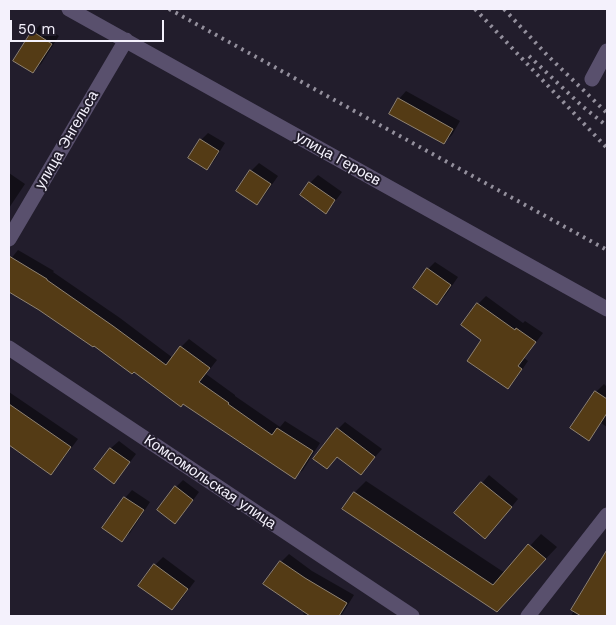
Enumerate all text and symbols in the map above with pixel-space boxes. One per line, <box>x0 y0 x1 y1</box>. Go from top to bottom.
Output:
scale bar <box>12 10 166 42</box>
text: 50 m <box>18 20 55 38</box>
street label: улица Энгельса <box>32 88 102 192</box>
street label: улица Героев <box>292 128 384 190</box>
street label: Комсомольская улица <box>141 431 279 533</box>

